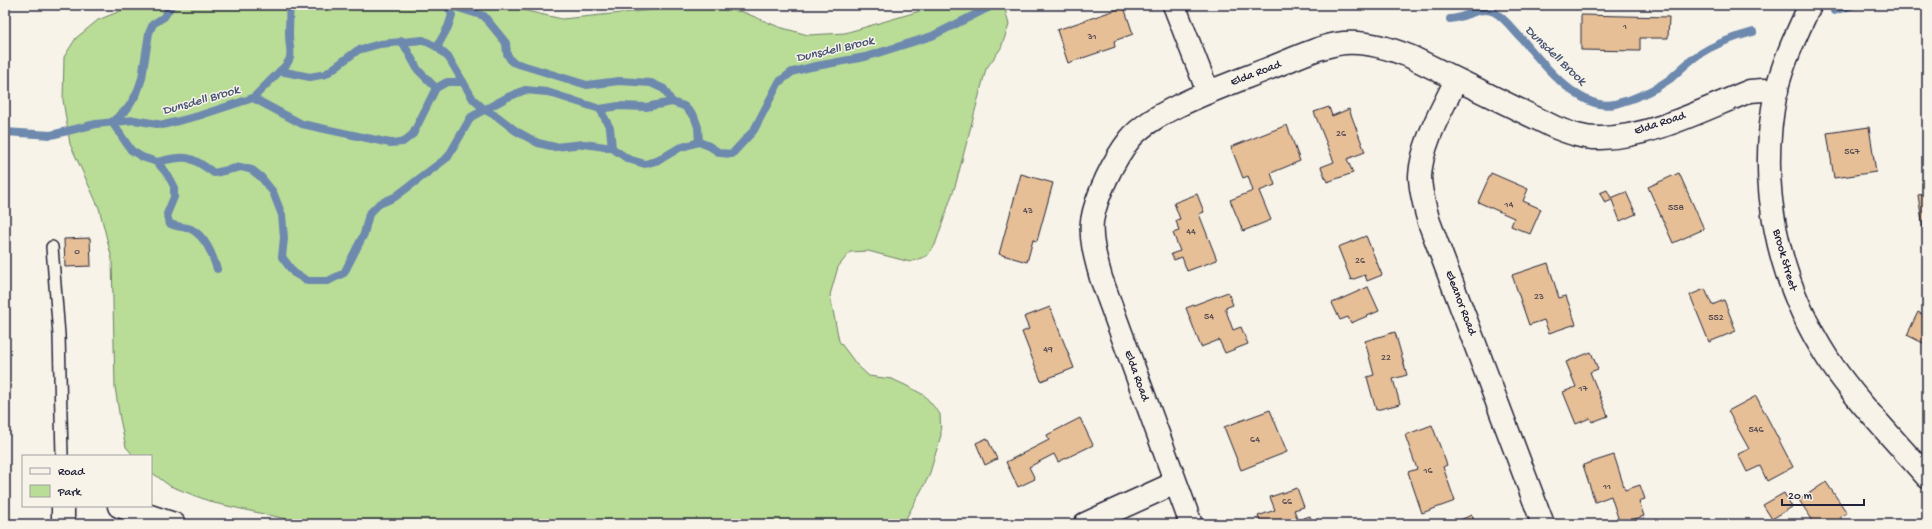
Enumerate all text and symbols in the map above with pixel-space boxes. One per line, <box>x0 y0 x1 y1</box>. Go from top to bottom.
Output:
house number: 1 <box>1622 21 1627 33</box>
water label: Dunsdell Brook <box>1521 23 1590 90</box>
house number: 31 <box>1086 31 1097 43</box>
water label: Dunsdell Brook <box>795 34 876 66</box>
street label: Elda Road <box>1229 58 1284 90</box>
water label: Dunsdell Brook <box>161 83 242 119</box>
street label: Elda Road <box>1633 109 1688 139</box>
house number: 26 <box>1336 128 1347 140</box>
house number: 567 <box>1844 146 1861 158</box>
house number: 14 <box>1504 199 1514 211</box>
house number: 558 <box>1668 202 1685 214</box>
house number: 43 <box>1023 205 1033 217</box>
house number: 44 <box>1186 226 1196 238</box>
street label: Brook Street <box>1768 227 1800 293</box>
house number: 0 <box>74 246 80 258</box>
house number: 26 <box>1355 255 1366 267</box>
street label: Eleanor Road <box>1441 269 1479 338</box>
house number: 23 <box>1534 291 1544 303</box>
house number: 54 <box>1204 311 1214 323</box>
house number: 552 <box>1708 312 1724 324</box>
house number: 49 <box>1043 344 1053 356</box>
street label: Elda Road <box>1120 349 1152 404</box>
house number: 22 <box>1381 352 1391 364</box>
house number: 17 <box>1577 383 1588 395</box>
house number: 546 <box>1748 424 1764 436</box>
house number: 64 <box>1250 434 1260 446</box>
legend <box>22 455 152 507</box>
house number: 16 <box>1422 465 1433 477</box>
text: Road <box>58 466 85 480</box>
house number: 11 <box>1602 481 1611 493</box>
scale bar <box>1782 481 1864 507</box>
text: Park <box>57 486 83 500</box>
text: 20 m <box>1788 490 1813 504</box>
house number: 66 <box>1282 496 1293 508</box>

